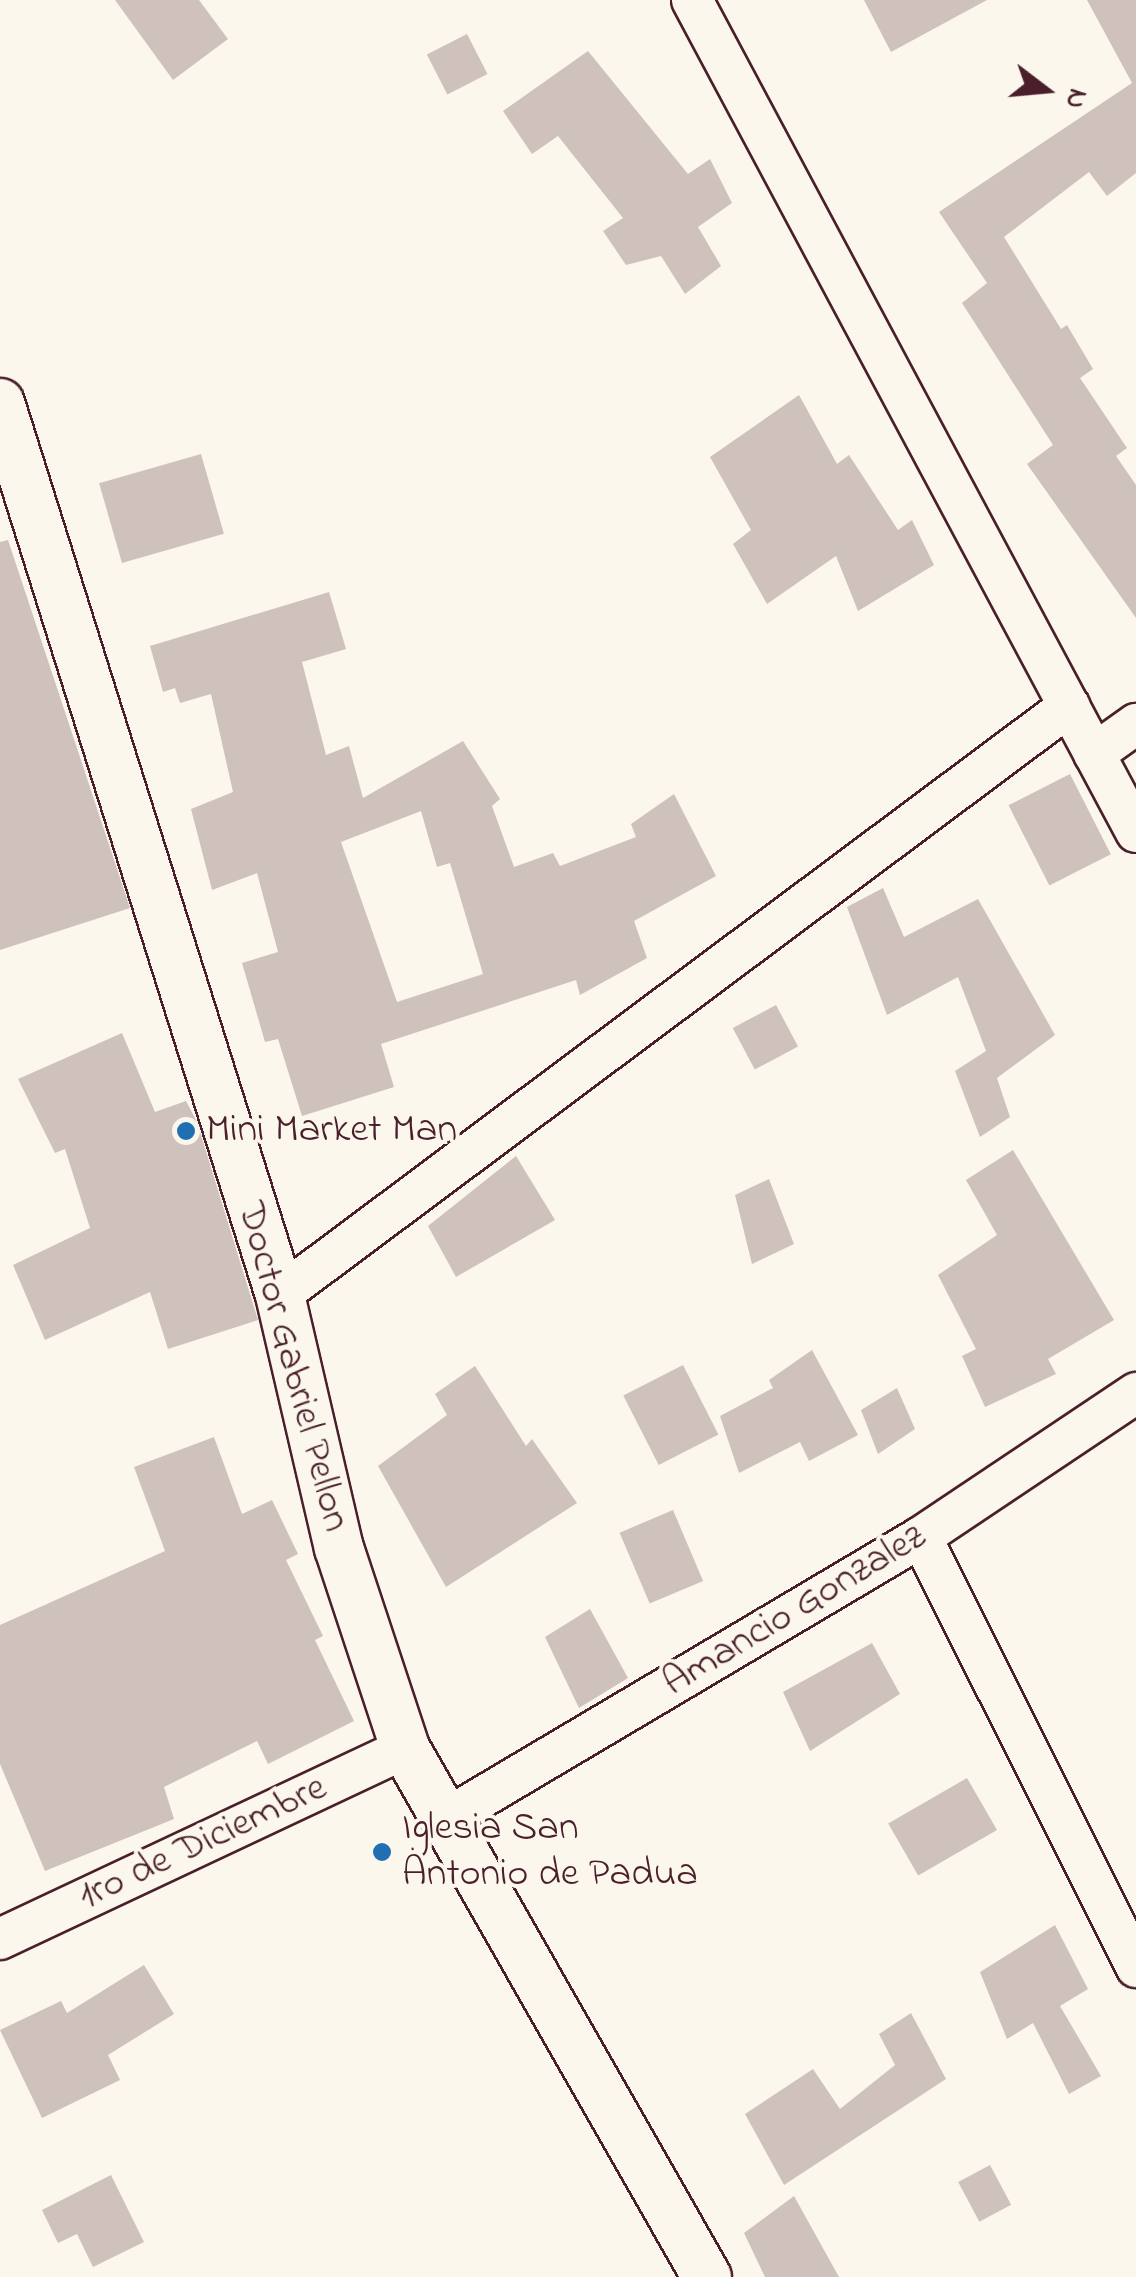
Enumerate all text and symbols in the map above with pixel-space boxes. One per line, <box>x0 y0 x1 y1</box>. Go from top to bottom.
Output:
north arrow <box>996 40 1096 140</box>
text: N <box>1053 84 1098 113</box>
place label: Mini Market Man <box>206 1107 457 1155</box>
marker: Mini Market Man <box>175 1120 197 1142</box>
street label: Doctor Gabriel Pellon <box>225 1197 359 1537</box>
street label: Amancio Gonzalez <box>655 1514 935 1708</box>
street label: 1ro de Diciembre <box>71 1765 335 1921</box>
place label: Iglesia San Antonio de Padua <box>402 1805 698 1899</box>
marker: Iglesia San Antonio de Padua <box>371 1841 393 1863</box>

